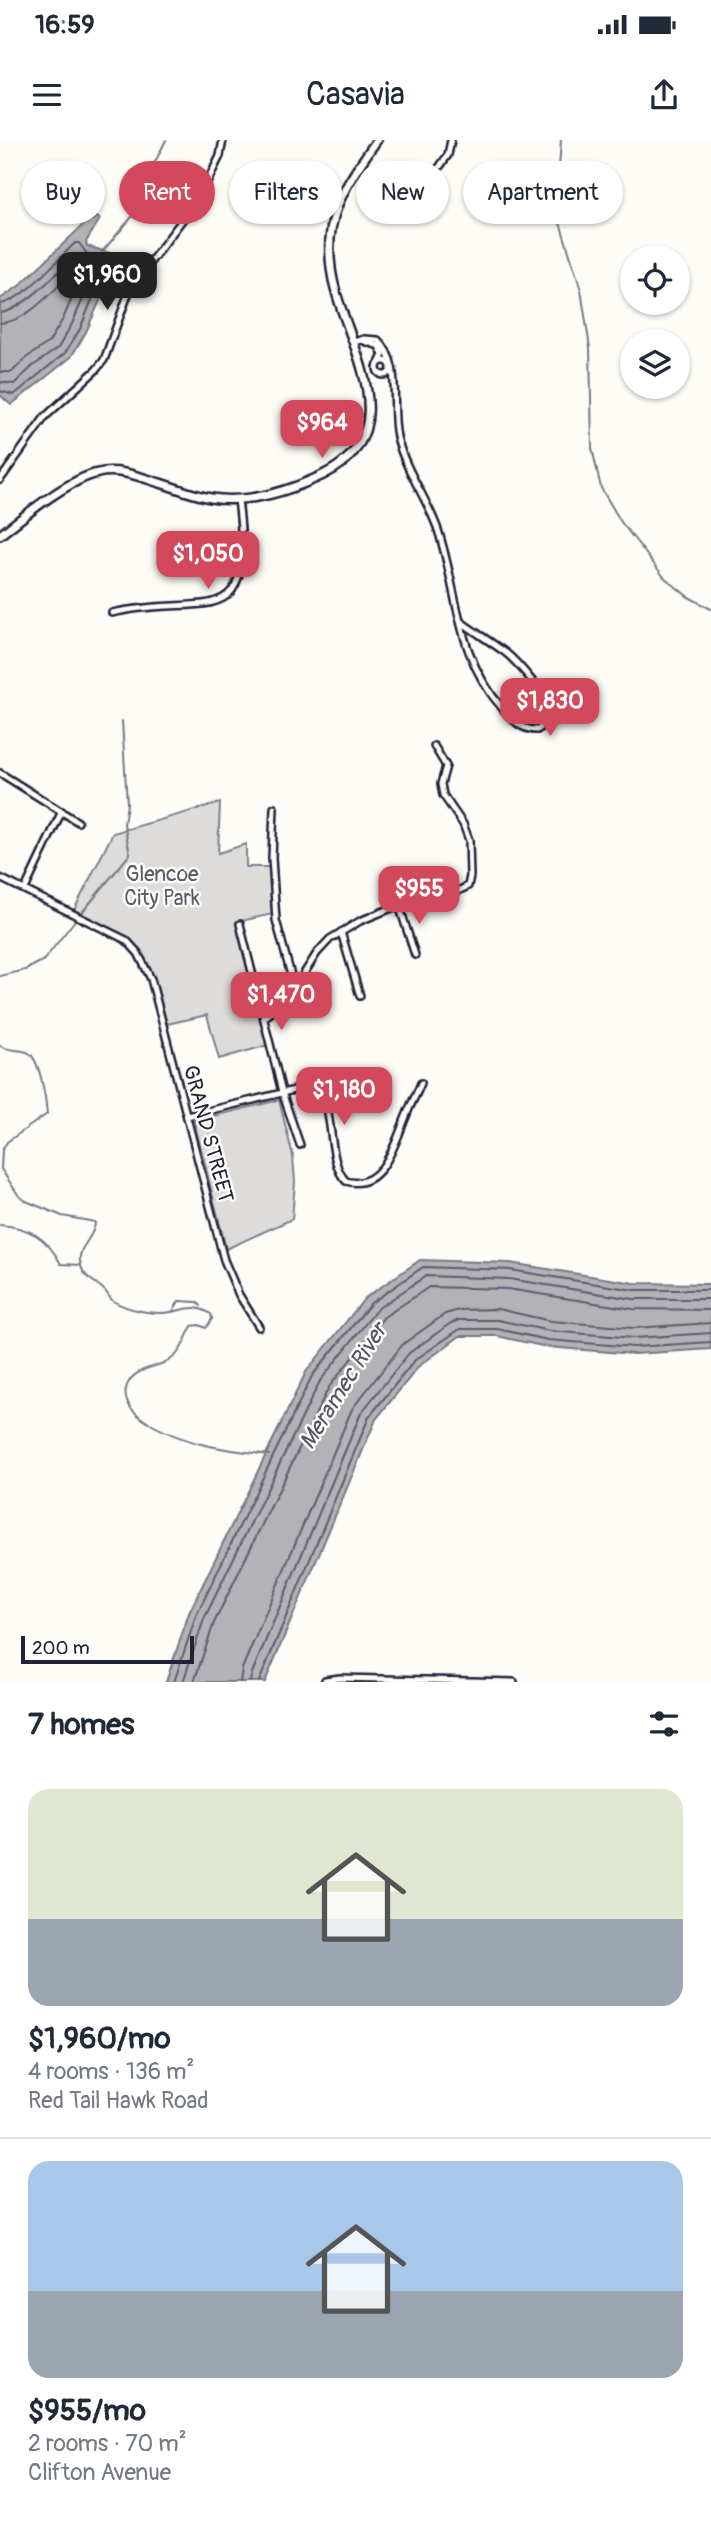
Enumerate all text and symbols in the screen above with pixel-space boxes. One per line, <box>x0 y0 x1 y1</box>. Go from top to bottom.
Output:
text: 16:59 <box>35 9 95 41</box>
text: Casavia <box>306 75 405 115</box>
icon: menu <box>28 76 66 114</box>
icon: share <box>645 76 683 114</box>
chip: Buy <box>21 161 105 224</box>
chip: Rent <box>119 161 215 224</box>
chip: Filters <box>229 161 342 224</box>
chip: New <box>356 161 449 224</box>
chip: Apartment <box>463 161 623 224</box>
map controls <box>620 245 690 399</box>
button: locate <box>620 245 690 315</box>
pin: $1,960 <box>50 253 164 312</box>
text: $1,960 <box>73 260 141 289</box>
button: layers <box>620 329 690 399</box>
pin: $964 <box>281 400 363 460</box>
text: $964 <box>296 408 348 437</box>
pin: $1,050 <box>151 532 265 591</box>
text: $1,050 <box>172 539 244 568</box>
pin: $1,830 <box>493 678 607 738</box>
text: $1,830 <box>516 686 584 715</box>
park label: Glencoe City Park <box>124 861 200 912</box>
pin: $955 <box>378 866 460 926</box>
text: $955 <box>394 874 444 903</box>
pin: $1,470 <box>224 972 338 1032</box>
text: $1,470 <box>247 980 315 1009</box>
street label: GRAND STREET <box>177 1062 239 1206</box>
pin: $1,180 <box>287 1068 401 1127</box>
text: $1,180 <box>312 1075 376 1104</box>
water label: Meramec River <box>293 1315 395 1454</box>
scale bar <box>21 1633 194 1665</box>
text: 200 m <box>32 1636 90 1660</box>
icon: filters <box>645 1705 683 1743</box>
text: 7 homes <box>28 1706 135 1743</box>
icon: home <box>293 1834 419 1960</box>
text: $1,960/mo <box>28 2020 171 2057</box>
text: 4 rooms · 136 m² <box>28 2057 194 2086</box>
text: Red Tail Hawk Road <box>28 2086 209 2115</box>
icon: home <box>293 2206 419 2332</box>
text: $955/mo <box>28 2392 146 2429</box>
text: 2 rooms · 70 m² <box>28 2429 187 2458</box>
text: Clifton Avenue <box>28 2458 171 2487</box>

